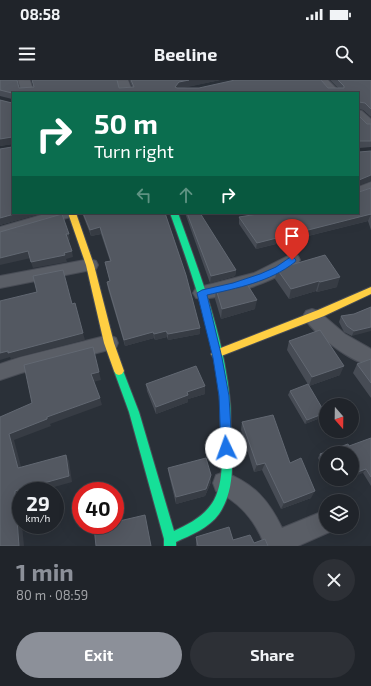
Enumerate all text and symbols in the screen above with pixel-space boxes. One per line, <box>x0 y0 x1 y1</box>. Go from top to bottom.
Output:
text: 08:58 <box>20 5 60 23</box>
icon: menu <box>16 43 38 65</box>
text: Beeline <box>154 43 217 65</box>
icon: search <box>333 43 355 65</box>
text: 50 m <box>94 106 158 140</box>
icon: right <box>28 108 80 160</box>
text: Turn right <box>94 140 174 162</box>
icon: left <box>133 184 155 206</box>
icon: ahead <box>175 184 197 206</box>
icon: right <box>217 184 239 206</box>
pin <box>275 219 309 260</box>
icon: arrive <box>281 225 303 247</box>
north arrow <box>319 398 359 438</box>
map controls <box>319 398 359 534</box>
position arrow <box>205 427 247 469</box>
button: search <box>319 446 359 486</box>
speed limit sign: 40 <box>72 482 124 534</box>
text: 29 <box>26 491 50 515</box>
button: layers <box>319 494 359 534</box>
text: km/h <box>26 512 50 524</box>
text: 1 min <box>16 557 74 586</box>
button: close <box>313 559 355 601</box>
text: 80 m · 08:59 <box>16 587 88 603</box>
button: Exit <box>16 632 182 678</box>
button: Share <box>190 632 355 678</box>

